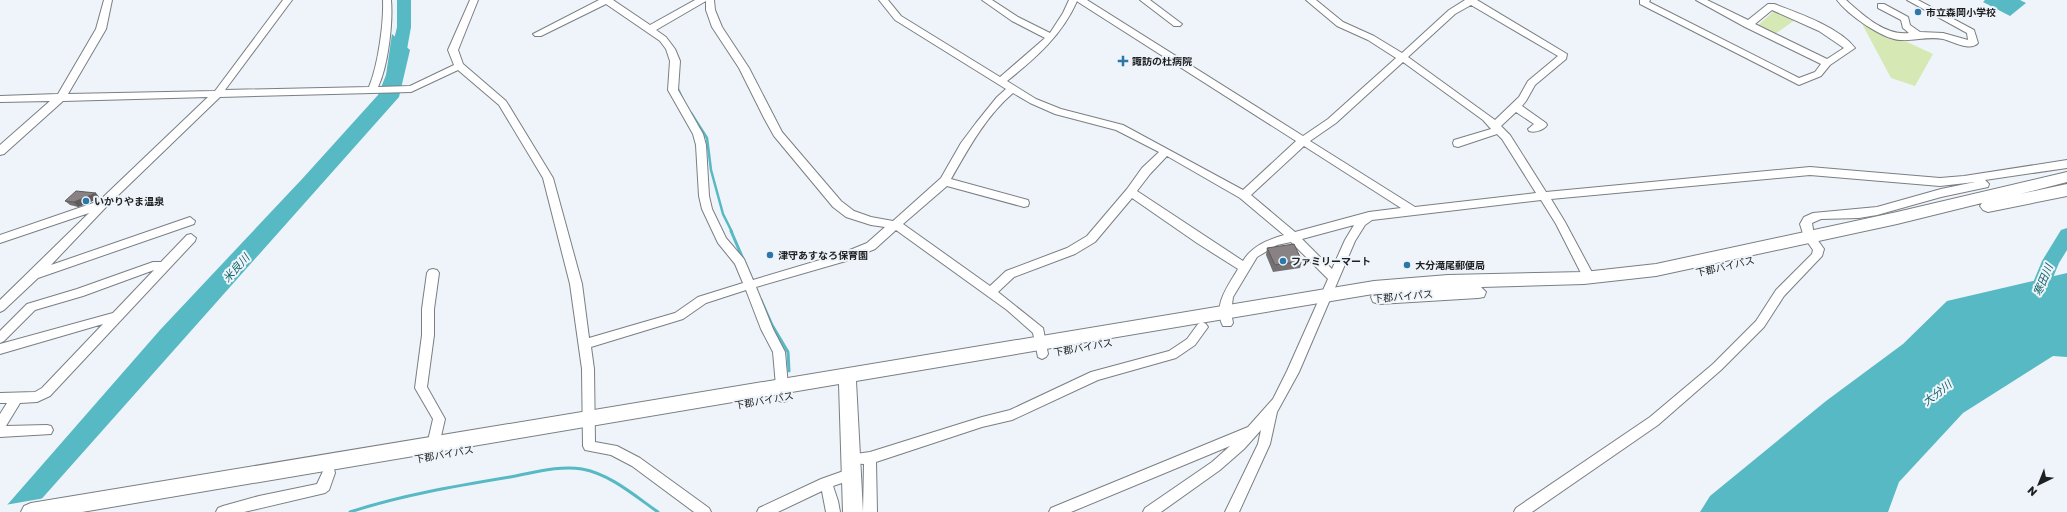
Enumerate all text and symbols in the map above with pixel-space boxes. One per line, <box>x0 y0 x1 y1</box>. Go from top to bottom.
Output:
place label: 市立森岡小学校 <box>1926 6 1996 18</box>
marker: 市立森岡小学校 <box>1913 7 1923 17</box>
marker: 諏訪の杜病院 <box>1117 55 1129 67</box>
place label: 諏訪の杜病院 <box>1132 55 1192 67</box>
place label: いかりやま温泉 <box>94 195 165 207</box>
marker: いかりやま温泉 <box>81 196 91 206</box>
place label: 津守あすなろ保育園 <box>778 249 868 261</box>
water label: 米良川 <box>220 250 252 284</box>
marker: 津守あすなろ保育園 <box>765 250 775 260</box>
street label: 下郡バイパス <box>1695 253 1755 279</box>
place label: ファミリーマート <box>1291 255 1371 267</box>
marker: ファミリーマート <box>1278 256 1288 266</box>
place label: 大分滝尾郵便局 <box>1415 259 1485 271</box>
marker: 大分滝尾郵便局 <box>1402 260 1412 270</box>
water label: 寒田川 <box>2030 261 2055 298</box>
street label: 下郡バイパス <box>1373 287 1433 305</box>
street label: 下郡バイパス <box>1053 336 1113 358</box>
water label: 大分川 <box>1920 377 1954 408</box>
street label: 下郡バイパス <box>734 389 794 411</box>
street label: 下郡バイパス <box>414 443 474 465</box>
north arrow <box>2019 464 2059 504</box>
text: N <box>2024 484 2039 499</box>

